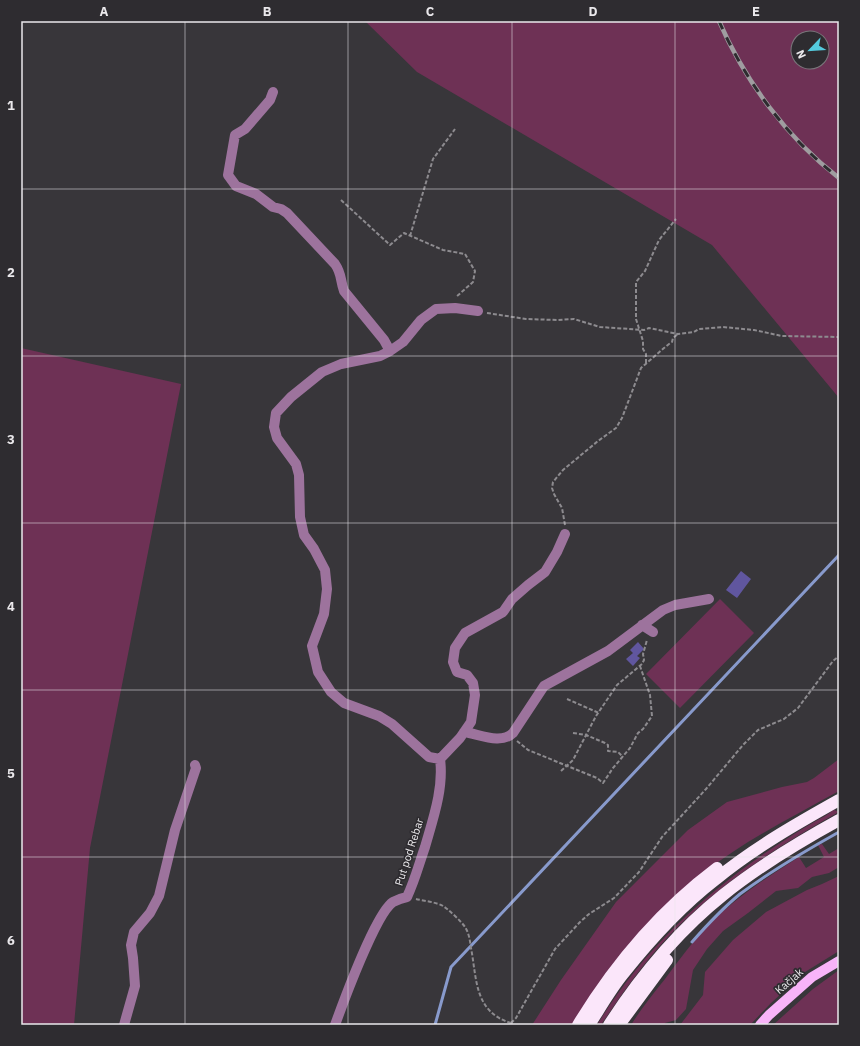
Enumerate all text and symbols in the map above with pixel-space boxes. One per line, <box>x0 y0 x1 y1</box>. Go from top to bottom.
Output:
text: A <box>100 3 109 20</box>
text: B <box>263 3 272 20</box>
text: C <box>426 3 435 20</box>
text: D <box>588 3 598 20</box>
text: E <box>752 3 760 20</box>
north arrow <box>790 30 830 70</box>
text: N <box>793 48 809 61</box>
text: 1 <box>7 97 15 114</box>
text: 2 <box>7 264 15 281</box>
text: 3 <box>7 431 15 448</box>
text: 4 <box>7 598 15 615</box>
text: 5 <box>7 765 15 782</box>
street label: Put pod Rebar <box>392 817 426 887</box>
text: 6 <box>7 932 15 949</box>
street label: Kačjak <box>772 965 806 997</box>

